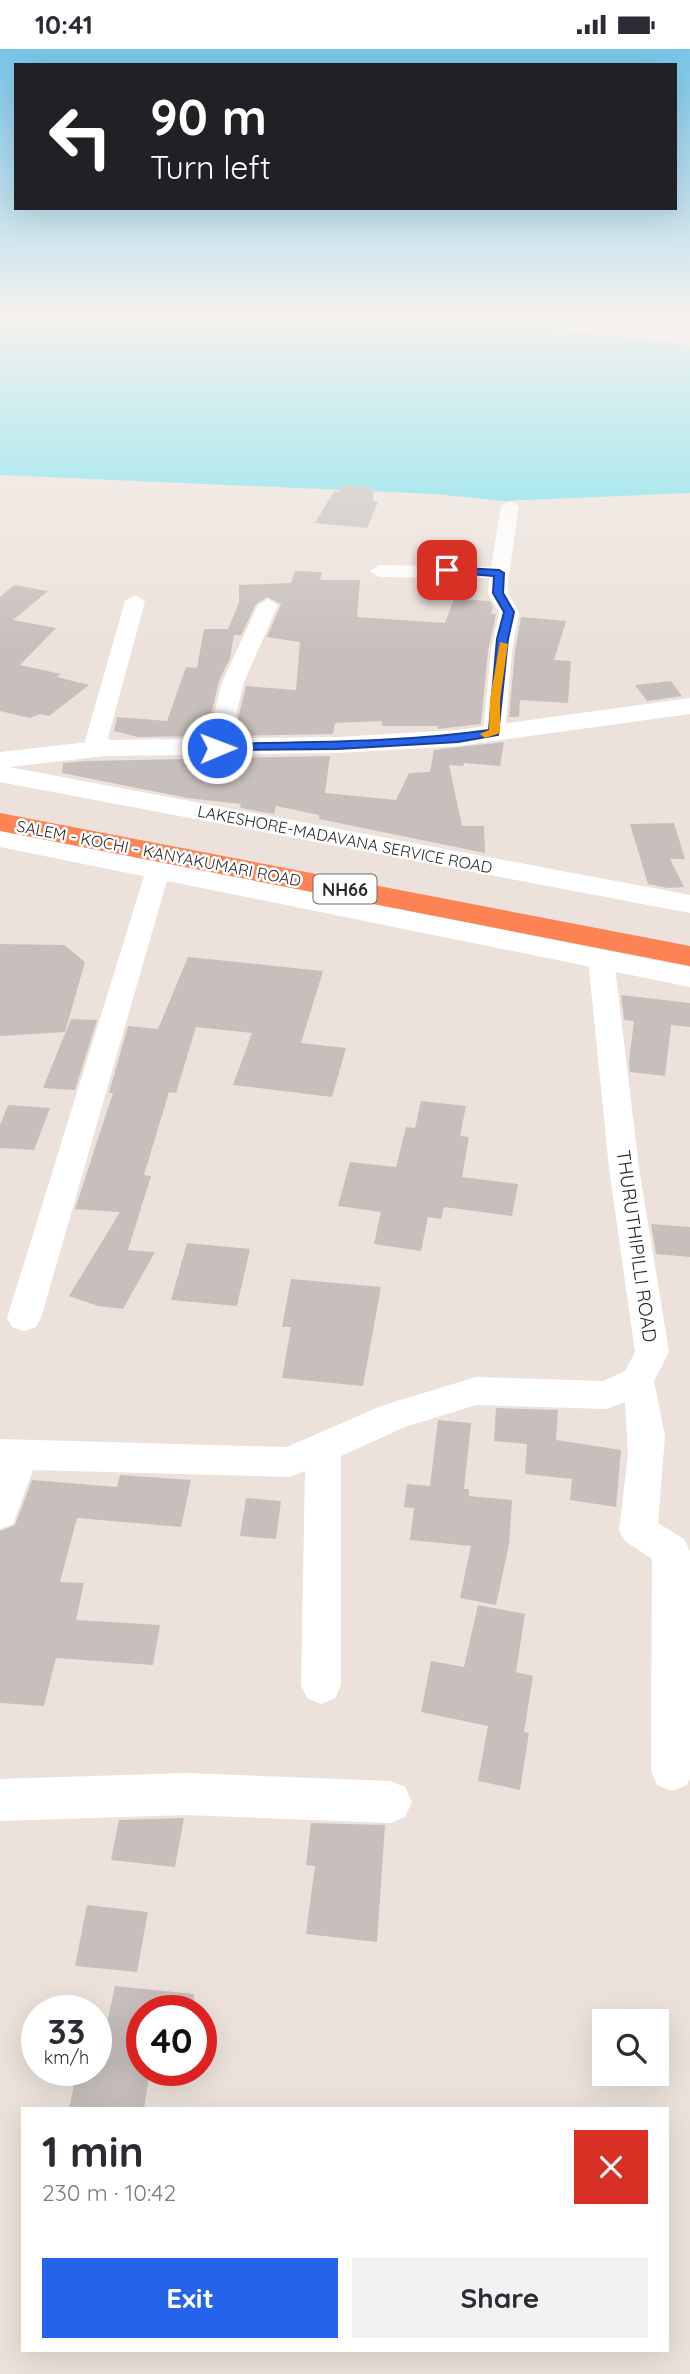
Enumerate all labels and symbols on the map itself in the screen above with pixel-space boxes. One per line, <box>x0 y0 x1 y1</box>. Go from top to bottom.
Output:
pin <box>417 540 477 600</box>
position arrow <box>180 711 254 785</box>
street label: LAKESHORE-MADAVANA SERVICE ROAD <box>196 801 494 877</box>
street label: SALEM - KOCHI - KANYAKUMARI ROAD <box>15 816 303 890</box>
road number: NH66 <box>314 875 376 903</box>
street label: THURUTHIPILLI ROAD <box>612 1148 662 1344</box>
speed limit sign: 40 <box>126 1995 217 2086</box>

